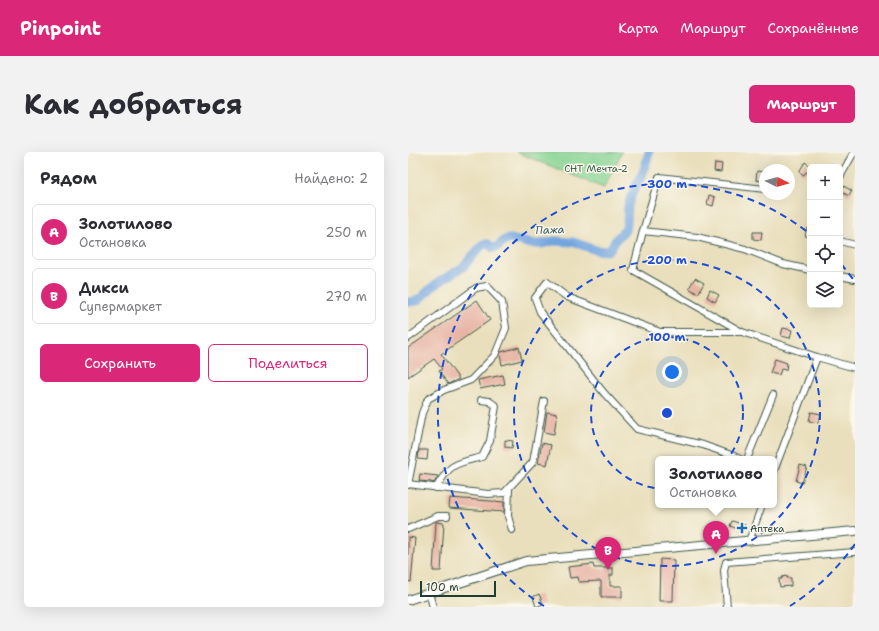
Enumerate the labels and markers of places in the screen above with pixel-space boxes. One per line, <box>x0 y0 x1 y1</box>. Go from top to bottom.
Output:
centre of rings <box>660 406 674 420</box>
pin: A <box>703 521 729 554</box>
place label: Аптека <box>750 522 785 535</box>
marker: Аптека <box>737 523 747 533</box>
pin: B <box>595 537 621 570</box>

